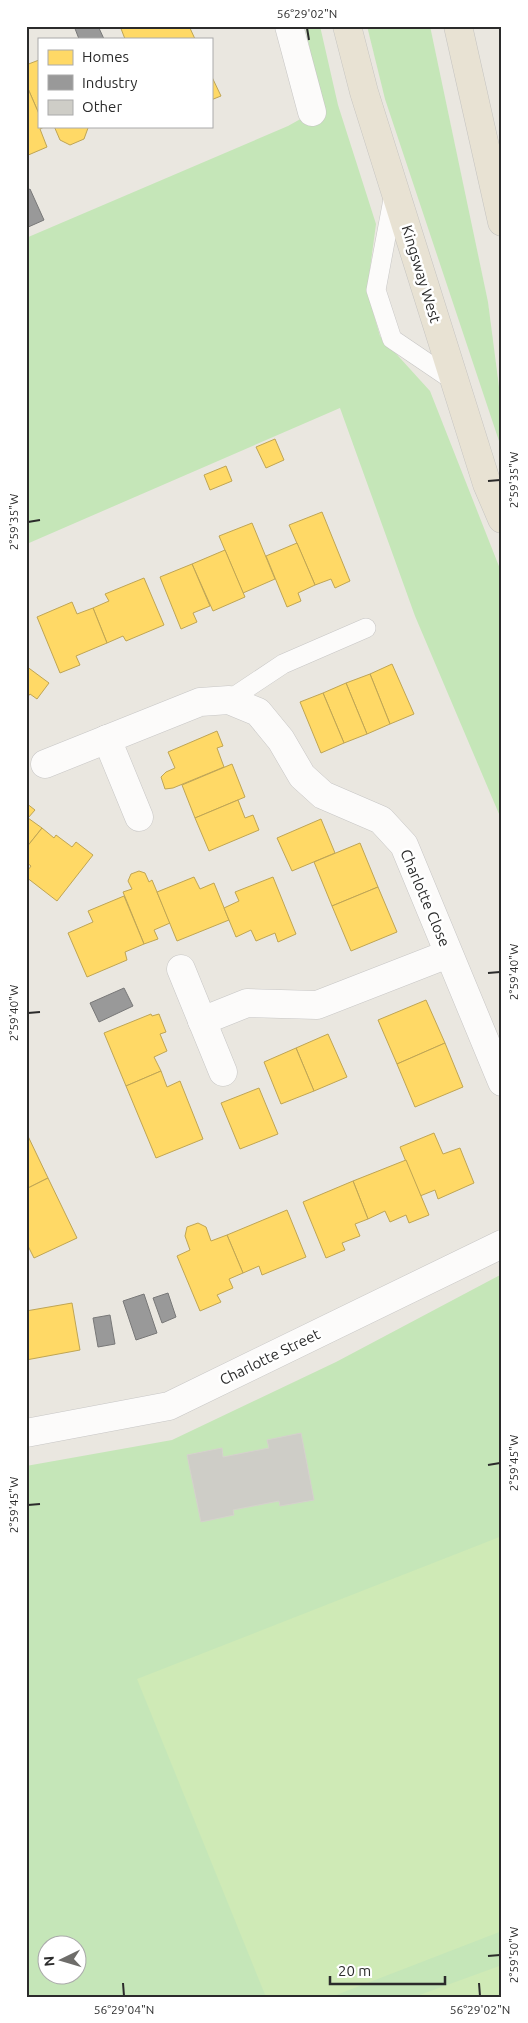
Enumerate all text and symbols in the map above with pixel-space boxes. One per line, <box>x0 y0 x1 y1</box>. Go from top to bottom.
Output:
text: 56°29'02"N <box>277 7 337 20</box>
legend <box>38 38 212 128</box>
text: Homes <box>82 48 129 65</box>
text: Industry <box>82 74 137 91</box>
text: Other <box>82 98 122 115</box>
street label: Kingsway West <box>399 223 444 325</box>
text: 2°59'35"W <box>507 452 520 508</box>
text: 2°59'35"W <box>7 494 20 550</box>
street label: Charlotte Close <box>397 847 454 949</box>
text: 2°59'40"W <box>507 944 520 1000</box>
text: 2°59'40"W <box>7 985 20 1041</box>
street label: Charlotte Street <box>217 1325 323 1388</box>
text: 2°59'45"W <box>507 1435 520 1491</box>
text: 2°59'45"W <box>7 1477 20 1533</box>
text: 2°59'50"W <box>507 1927 520 1983</box>
north arrow <box>38 1936 88 1986</box>
scale bar <box>330 1953 446 1985</box>
text: N <box>41 1955 57 1967</box>
text: 20 m <box>338 1962 371 1979</box>
text: 56°29'04"N <box>94 2003 154 2016</box>
text: 56°29'02"N <box>450 2003 510 2016</box>

